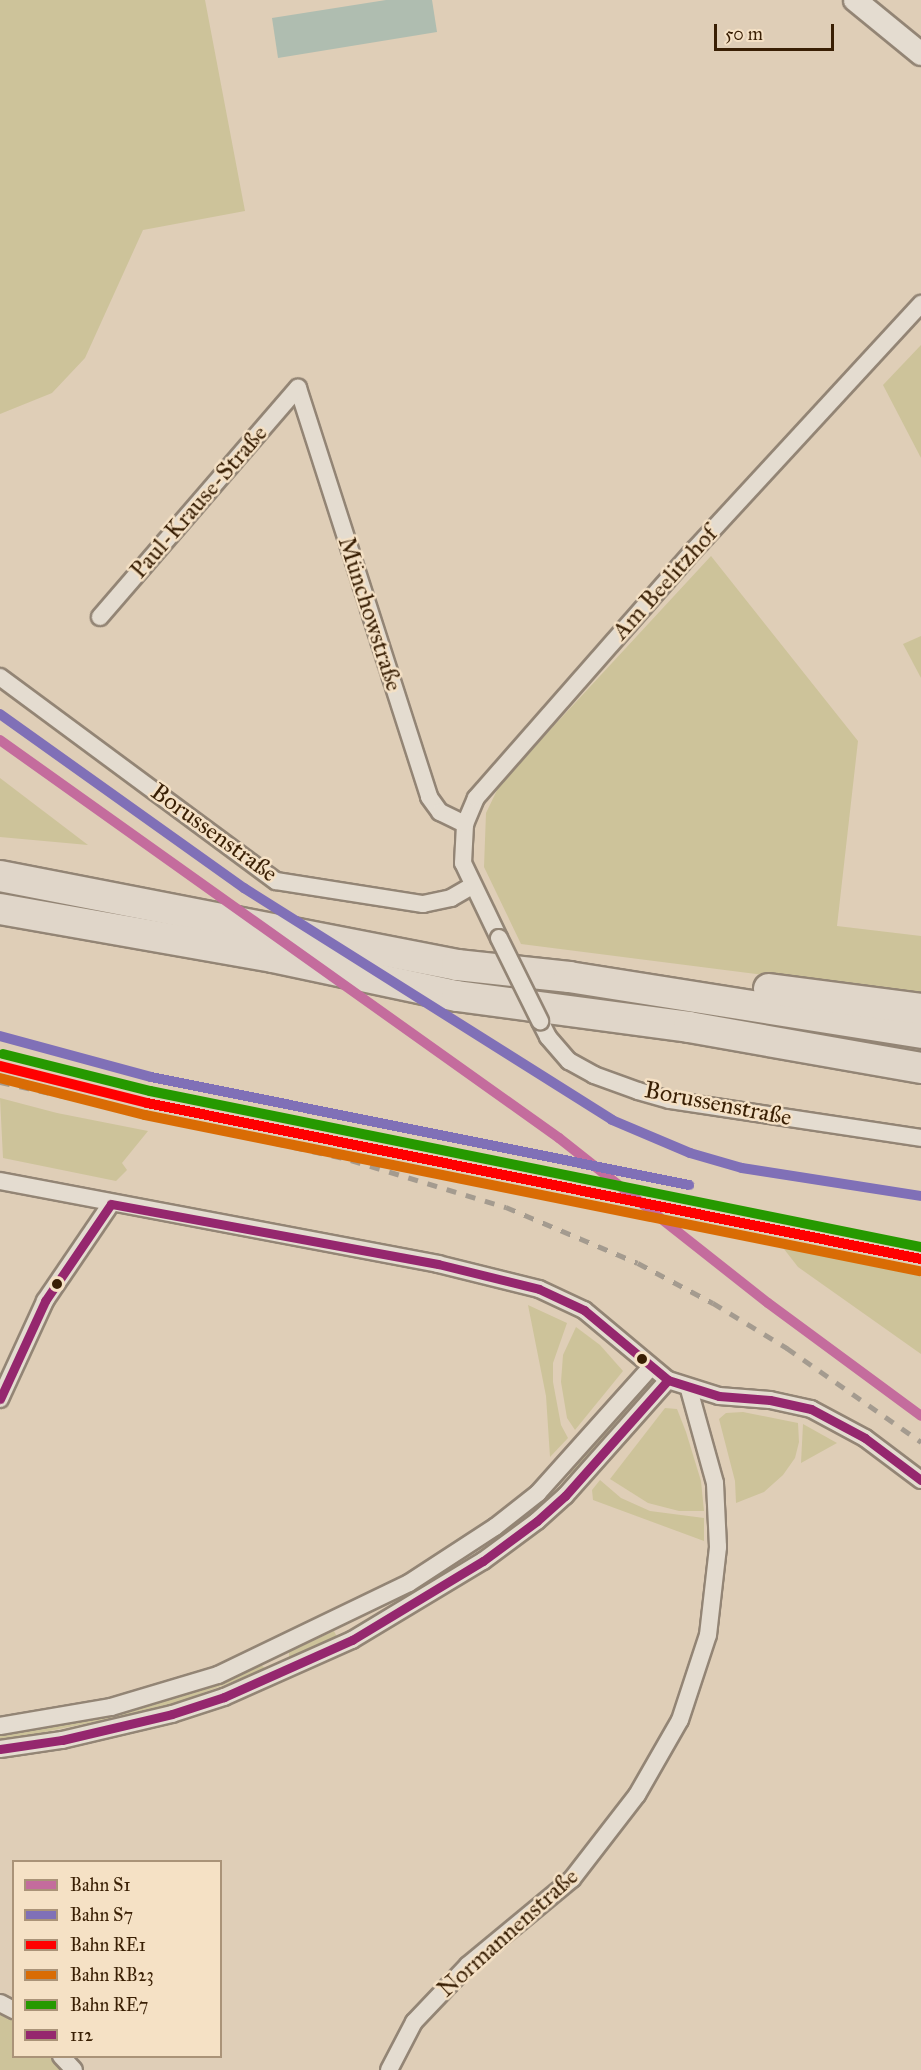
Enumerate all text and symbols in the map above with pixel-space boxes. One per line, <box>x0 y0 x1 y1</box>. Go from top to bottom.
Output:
scale bar <box>717 12 837 50</box>
text: 50 m <box>725 23 763 45</box>
street label: Paul-Krause-Straße <box>124 419 274 585</box>
street label: Am Beelitzhof <box>606 520 724 646</box>
street label: Münchowstraße <box>332 533 408 695</box>
street label: Borussenstraße <box>145 777 283 889</box>
street label: Borussenstraße <box>642 1076 794 1132</box>
unlabelled marker <box>51 1278 63 1290</box>
unlabelled marker <box>636 1353 648 1365</box>
legend <box>12 1860 222 2058</box>
street label: Normannenstraße <box>432 1862 584 2004</box>
text: Bahn S1 <box>70 1874 131 1896</box>
text: Bahn S7 <box>70 1904 133 1926</box>
text: Bahn RE1 <box>70 1934 146 1956</box>
text: Bahn RB23 <box>70 1964 154 1986</box>
text: Bahn RE7 <box>70 1994 148 2016</box>
text: 112 <box>70 2024 93 2046</box>

